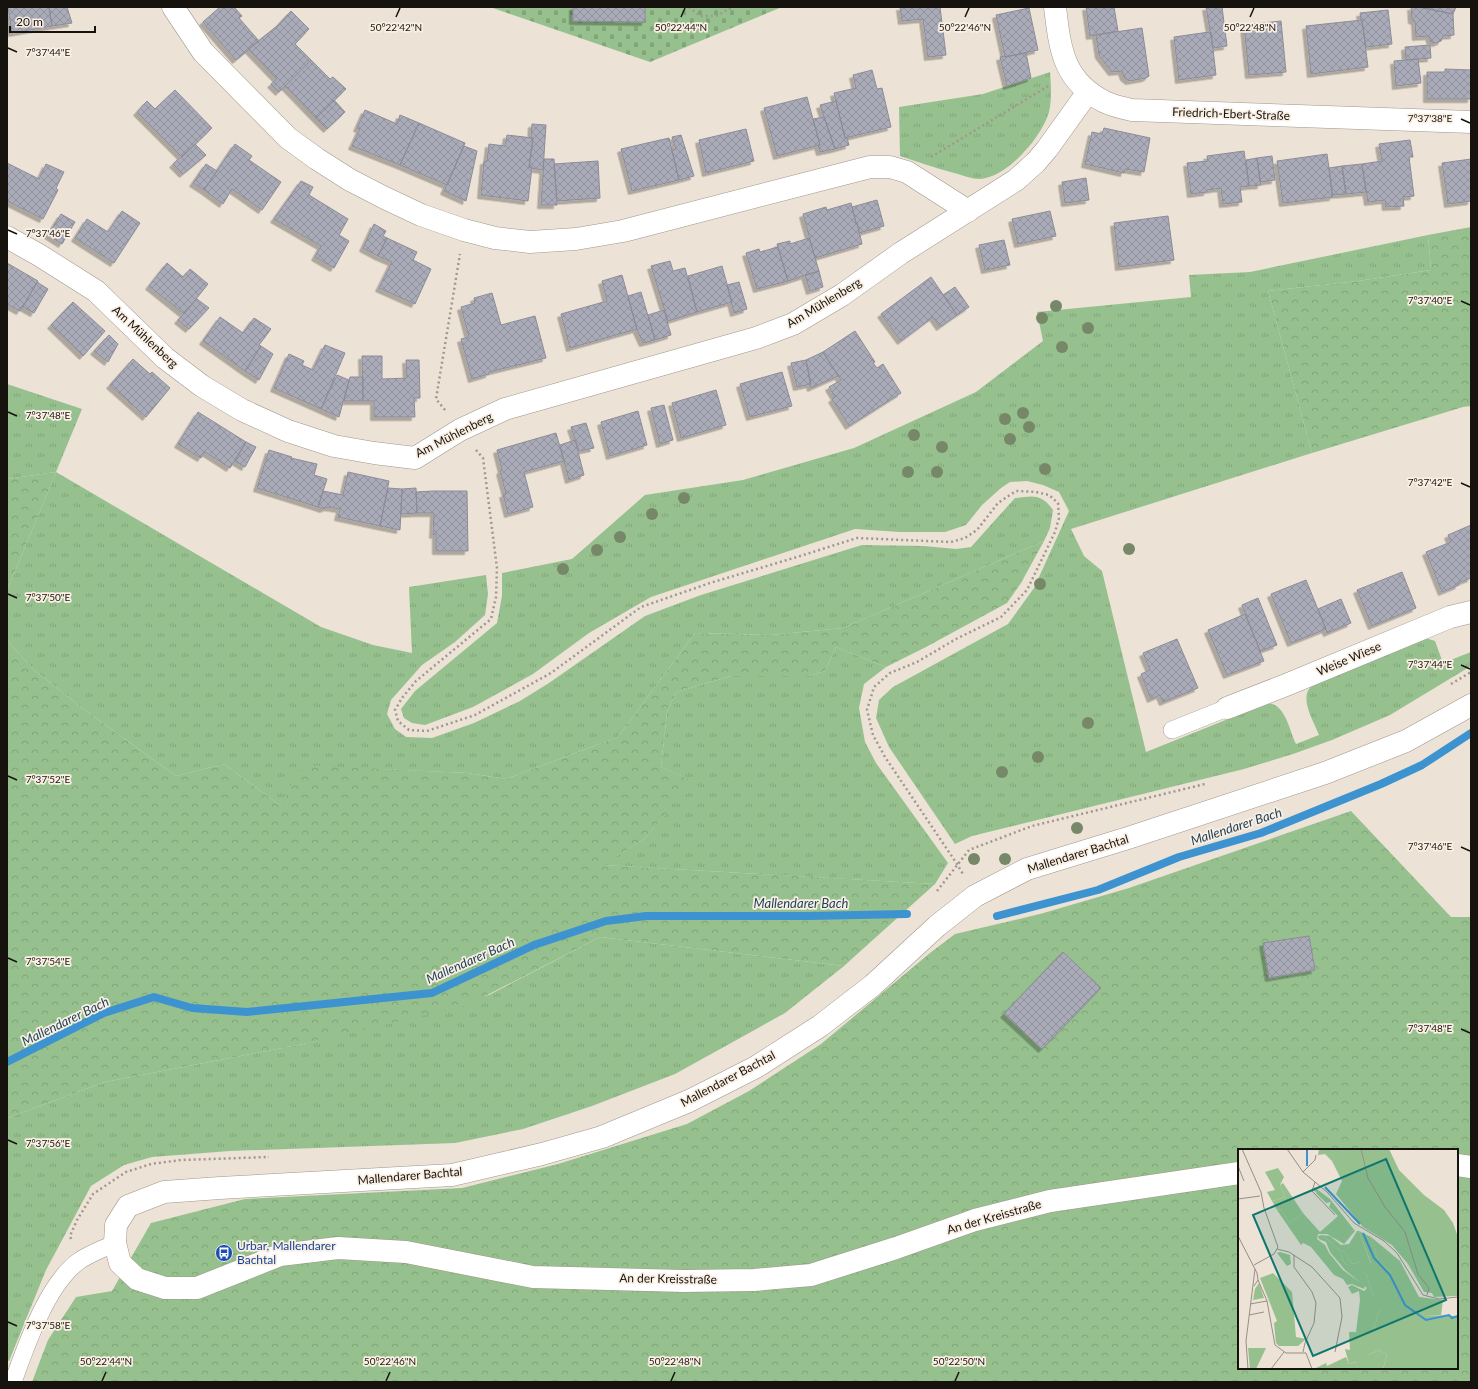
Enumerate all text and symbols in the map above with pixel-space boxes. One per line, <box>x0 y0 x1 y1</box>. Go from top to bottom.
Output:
scale bar <box>10 8 95 34</box>
text: 20 m <box>16 14 43 29</box>
text: 50°22'42"N <box>370 21 422 33</box>
text: 50°22'44"N <box>655 21 707 33</box>
text: 50°22'46"N <box>939 21 991 33</box>
text: 50°22'48"N <box>1224 21 1276 33</box>
text: 7°37'44"E <box>26 46 71 58</box>
street label: Friedrich-Ebert-Straße <box>1172 104 1290 123</box>
text: 7°37'38"E <box>1408 112 1453 124</box>
text: 7°37'46"E <box>26 227 71 239</box>
street label: Am Mühlenberg <box>784 274 864 331</box>
text: 7°37'40"E <box>1408 294 1453 306</box>
street label: Am Mühlenberg <box>109 302 181 371</box>
text: 7°37'48"E <box>26 409 71 421</box>
street label: Am Mühlenberg <box>413 409 495 460</box>
text: 7°37'42"E <box>1408 476 1453 488</box>
text: 7°37'50"E <box>26 591 71 603</box>
street label: Weise Wiese <box>1314 638 1383 679</box>
text: 7°37'44"E <box>1408 658 1453 670</box>
text: 7°37'52"E <box>26 773 71 785</box>
water label: Mallendarer Bach <box>1188 804 1284 848</box>
street label: Mallendarer Bachtal <box>1025 831 1130 876</box>
text: 7°37'46"E <box>1408 840 1453 852</box>
water label: Mallendarer Bach <box>754 895 849 911</box>
water label: Mallendarer Bach <box>423 933 517 987</box>
text: 7°37'54"E <box>26 955 71 967</box>
water label: Mallendarer Bach <box>19 993 111 1049</box>
text: 7°37'48"E <box>1408 1022 1453 1034</box>
street label: Mallendarer Bachtal <box>678 1047 778 1110</box>
text: 7°37'56"E <box>26 1137 71 1149</box>
inset map <box>1238 1149 1458 1369</box>
street label: Mallendarer Bachtal <box>357 1163 463 1188</box>
street label: An der Kreisstraße <box>945 1196 1043 1237</box>
place label: Urbar, Mallendarer Bachtal <box>237 1238 336 1267</box>
bus stop icon: Urbar, Mallendarer Bachtal <box>214 1243 234 1263</box>
street label: An der Kreisstraße <box>619 1270 717 1287</box>
text: 7°37'58"E <box>26 1319 71 1331</box>
text: 50°22'44"N <box>80 1355 132 1367</box>
text: 50°22'46"N <box>364 1355 416 1367</box>
text: 50°22'48"N <box>649 1355 701 1367</box>
text: 50°22'50"N <box>933 1355 985 1367</box>

